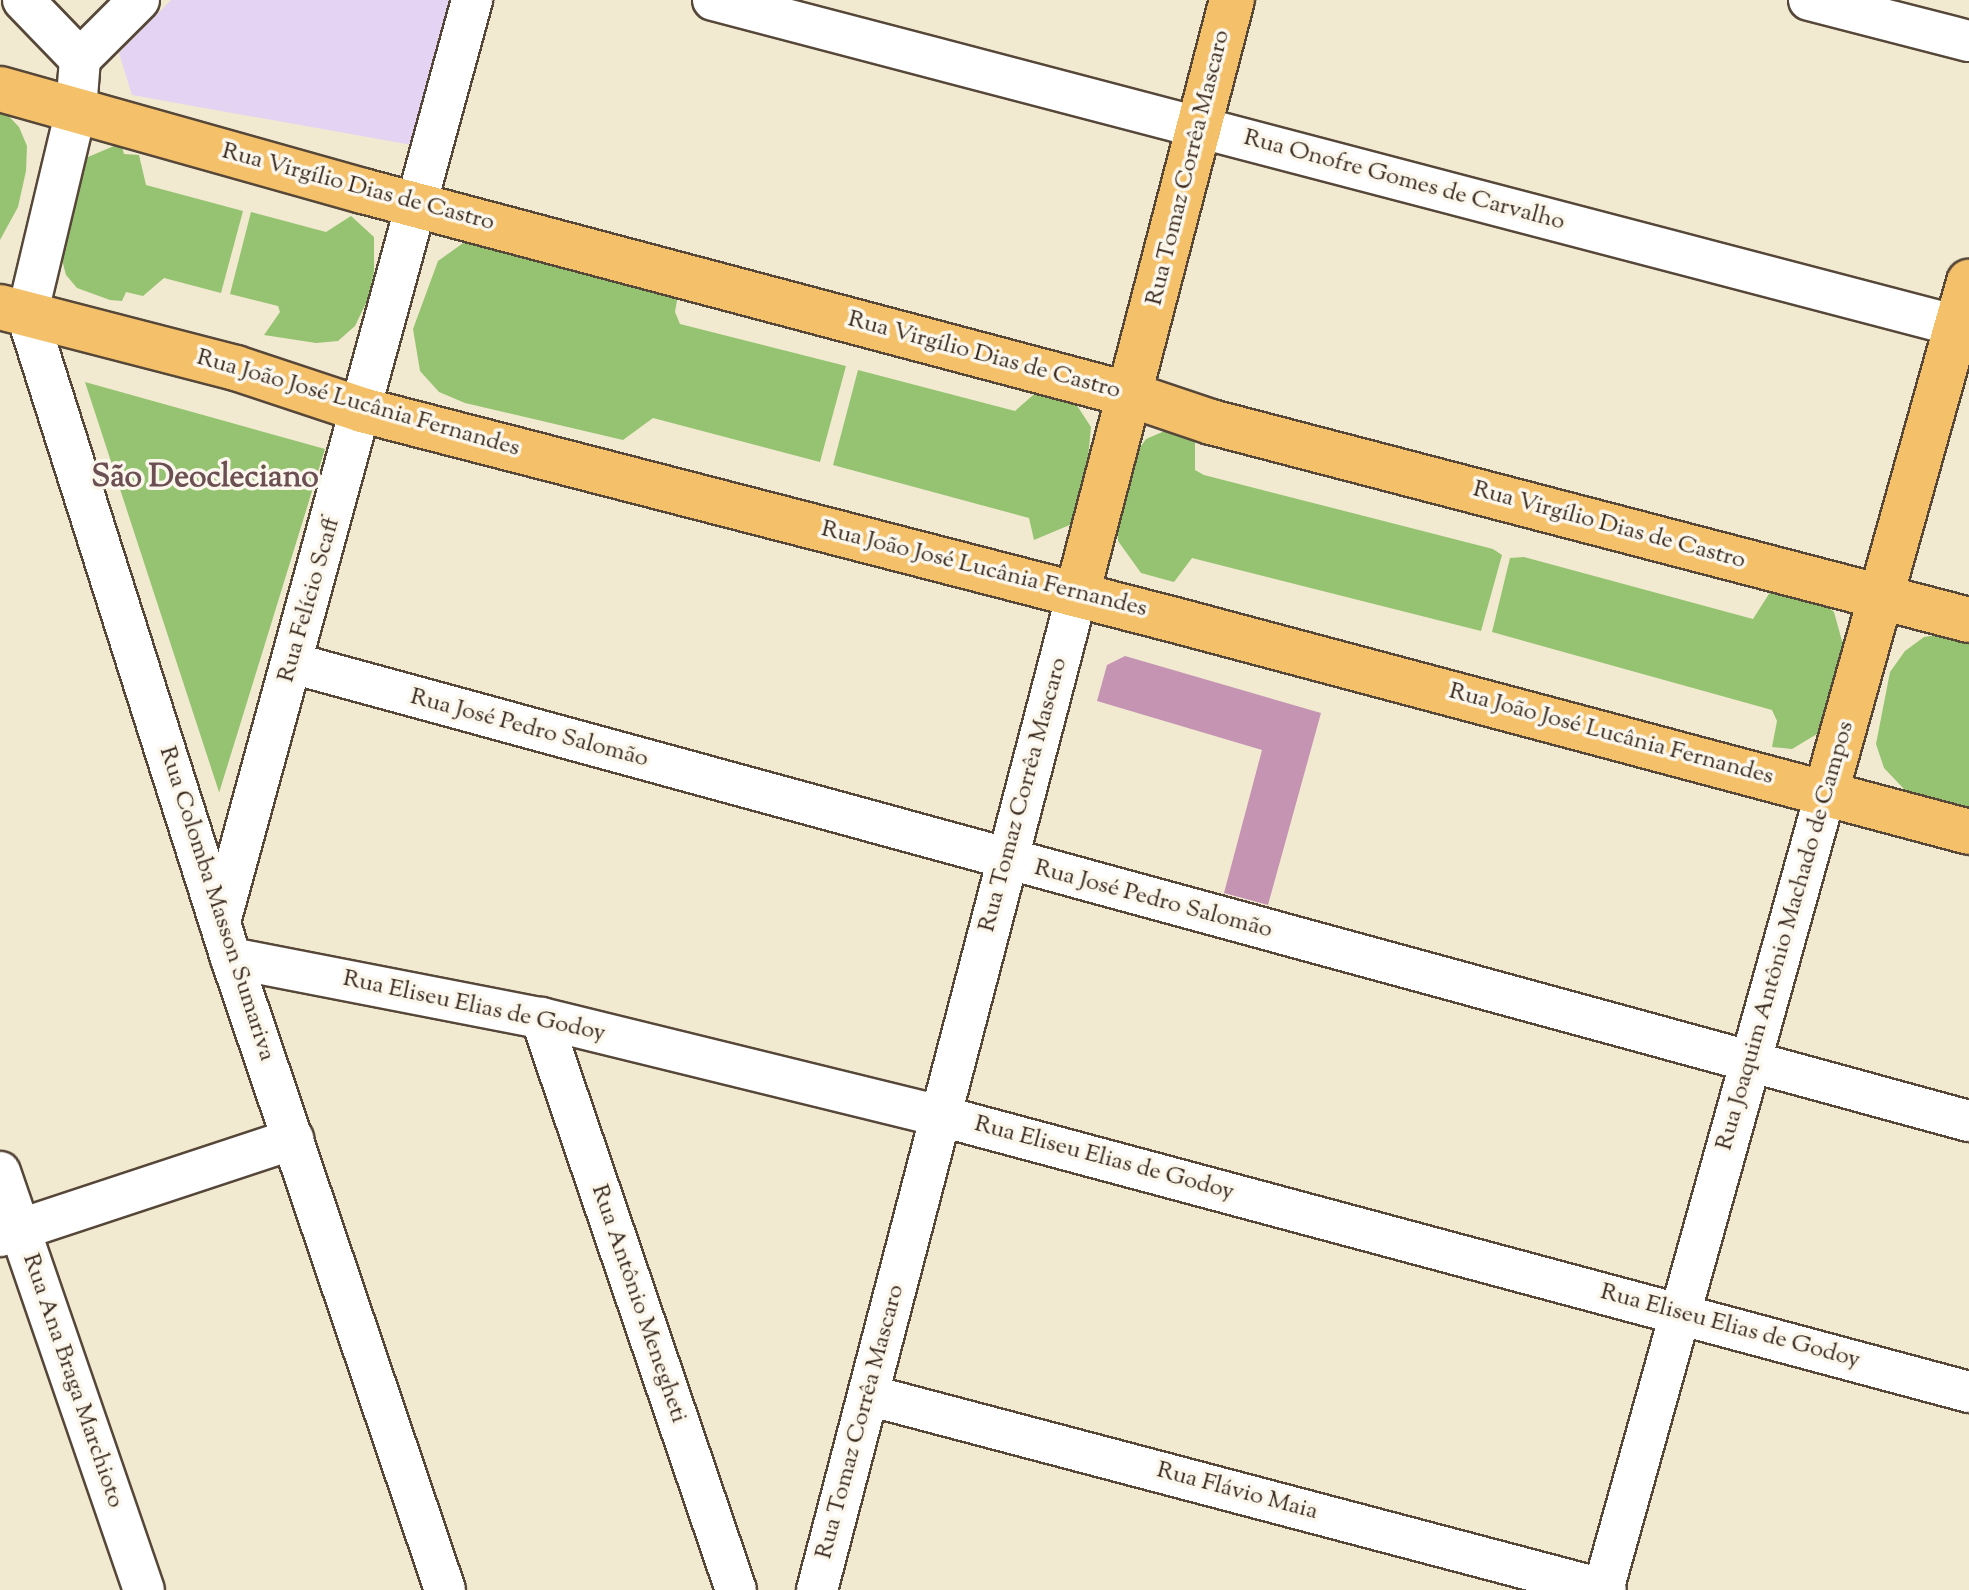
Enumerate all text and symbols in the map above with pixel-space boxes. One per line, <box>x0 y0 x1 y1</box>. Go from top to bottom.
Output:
street label: Rua Tomaz Corrêa Mascaro <box>1141 27 1237 309</box>
street label: Rua Onofre Gomes de Carvalho <box>1240 124 1568 238</box>
street label: Rua Virgílio Dias de Castro <box>218 138 498 238</box>
street label: Rua Virgílio Dias de Castro <box>844 306 1124 406</box>
street label: Rua João José Lucânia Fernandes <box>193 344 523 464</box>
district label: São Deocleciano <box>91 459 319 497</box>
street label: Rua Virgílio Dias de Castro <box>1469 476 1749 576</box>
street label: Rua Felício Scaff <box>273 514 347 686</box>
street label: Rua João José Lucânia Fernandes <box>818 516 1150 624</box>
street label: Rua Tomaz Corrêa Mascaro <box>973 655 1075 935</box>
street label: Rua João José Lucânia Fernandes <box>1445 678 1777 792</box>
street label: Rua José Pedro Salomão <box>407 683 651 775</box>
street label: Rua Joaquim Antônio Machado de Campos <box>1711 718 1861 1154</box>
street label: Rua Colomba Masson Sumariva <box>151 743 281 1065</box>
street label: Rua José Pedro Salomão <box>1031 854 1275 946</box>
street label: Rua Eliseu Elias de Godoy <box>340 965 608 1049</box>
street label: Rua Eliseu Elias de Godoy <box>971 1110 1237 1208</box>
street label: Rua Antônio Menegheti <box>584 1181 692 1427</box>
street label: Rua Ana Braga Marchioto <box>15 1250 129 1512</box>
street label: Rua Eliseu Elias de Godoy <box>1597 1278 1863 1376</box>
street label: Rua Tomaz Corrêa Mascaro <box>810 1282 912 1562</box>
street label: Rua Flávio Maia <box>1153 1457 1321 1527</box>

